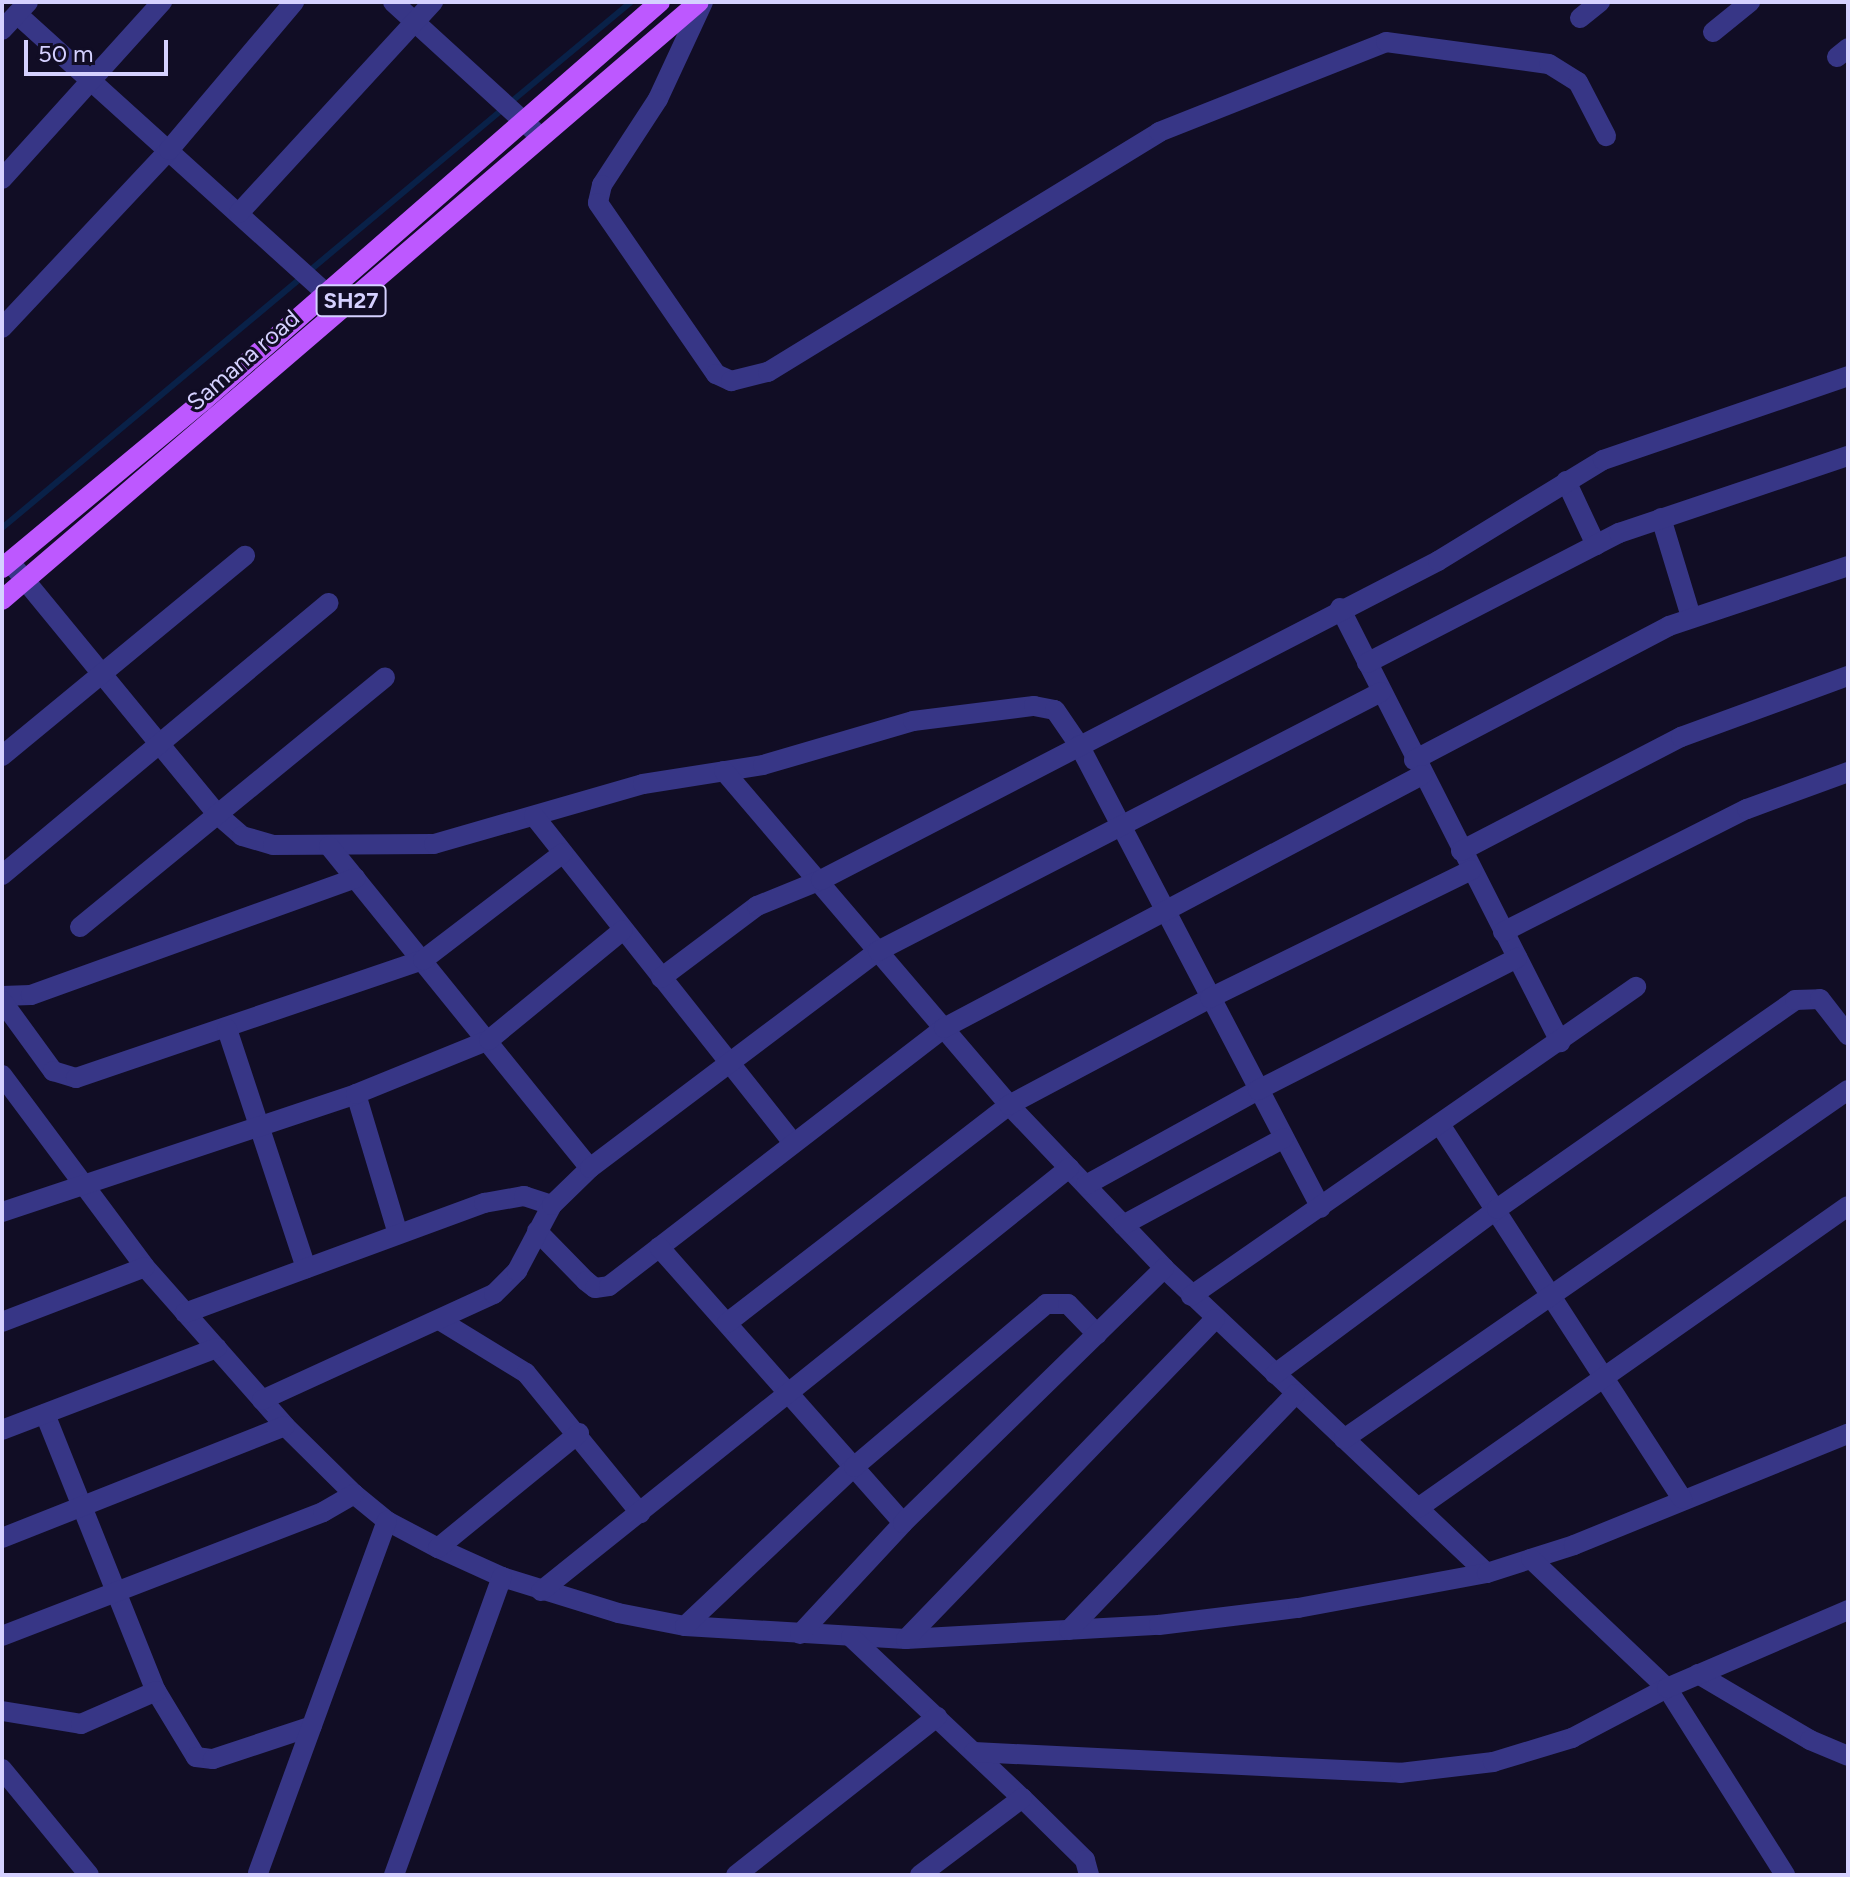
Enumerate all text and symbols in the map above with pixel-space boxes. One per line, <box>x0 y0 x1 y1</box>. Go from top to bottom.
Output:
scale bar <box>28 24 172 74</box>
text: 50 m <box>38 39 94 68</box>
road number: SH27 <box>315 283 387 319</box>
street label: Samana road <box>181 303 305 417</box>

